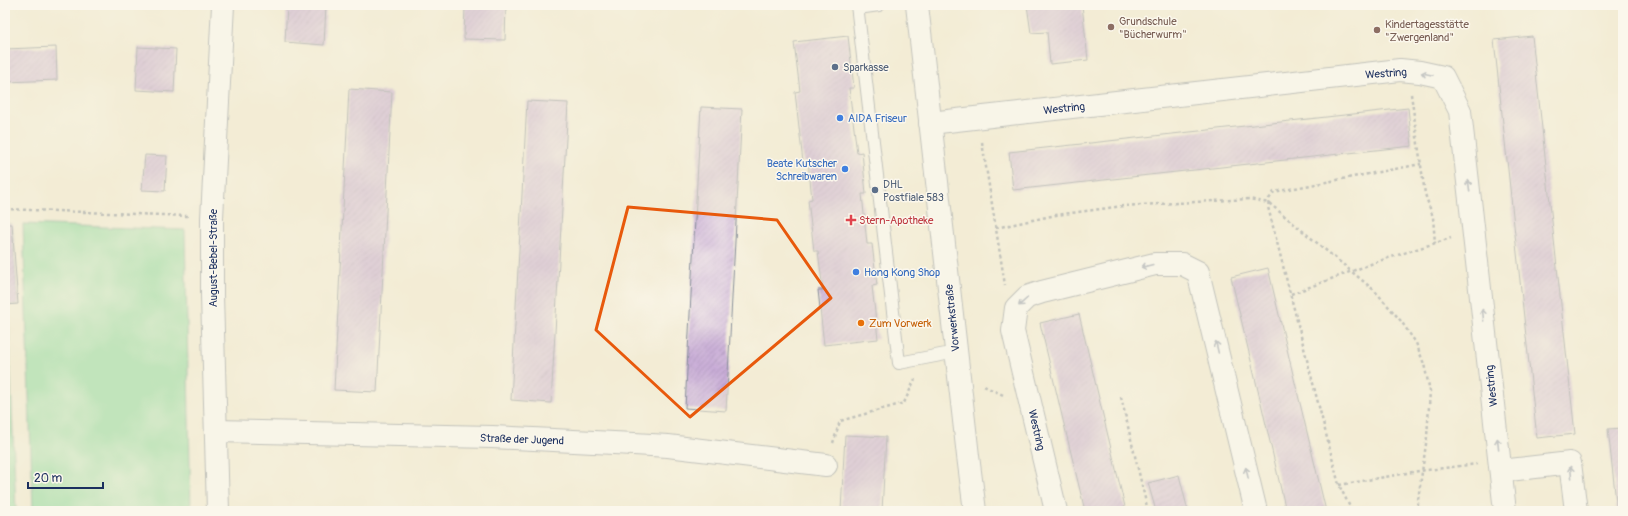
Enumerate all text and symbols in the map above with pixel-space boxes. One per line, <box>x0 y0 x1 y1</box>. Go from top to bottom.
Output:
place label: Grundschule "Bücherwurm" <box>1119 15 1187 41</box>
place label: Kindertagesstätte "Zwergenland" <box>1385 18 1469 44</box>
marker: Grundschule "Bücherwurm" <box>1106 22 1116 32</box>
marker: Kindertagesstätte "Zwergenland" <box>1372 25 1382 35</box>
place label: Sparkasse <box>843 61 889 74</box>
marker: Sparkasse <box>830 62 840 72</box>
street label: Westring <box>1365 66 1408 81</box>
one-way arrow <box>1420 69 1433 77</box>
street label: Westring <box>1043 100 1086 117</box>
place label: AIDA Friseur <box>848 112 907 125</box>
marker: AIDA Friseur <box>835 113 845 123</box>
place label: Beate Kutscher Schreibwaren <box>767 157 837 183</box>
marker: Beate Kutscher Schreibwaren <box>840 164 850 174</box>
place label: DHL Postfiale 583 <box>883 178 944 204</box>
one-way arrow <box>1465 180 1472 193</box>
marker: DHL Postfiale 583 <box>870 185 880 195</box>
street label: August-Bebel-Straße <box>207 208 220 307</box>
place label: Stern-Apotheke <box>859 214 934 227</box>
marker: Stern-Apotheke <box>846 215 856 225</box>
one-way arrow <box>1141 263 1154 271</box>
place label: Hong Kong Shop <box>864 266 940 279</box>
marker: Hong Kong Shop <box>851 267 861 277</box>
street label: Vorwerkstraße <box>942 283 962 352</box>
one-way arrow <box>1018 297 1028 307</box>
one-way arrow <box>1480 309 1487 322</box>
place label: Zum Vorwerk <box>869 317 932 330</box>
marker: Zum Vorwerk <box>856 318 866 328</box>
one-way arrow <box>1213 340 1220 353</box>
street label: Westring <box>1483 364 1500 407</box>
street label: Westring <box>1025 408 1048 452</box>
street label: Straße der Jugend <box>480 432 564 447</box>
one-way arrow <box>1494 438 1502 451</box>
scale bar <box>28 464 103 490</box>
one-way arrow <box>1568 466 1575 479</box>
one-way arrow <box>1243 467 1250 480</box>
text: 20 m <box>34 471 63 486</box>

